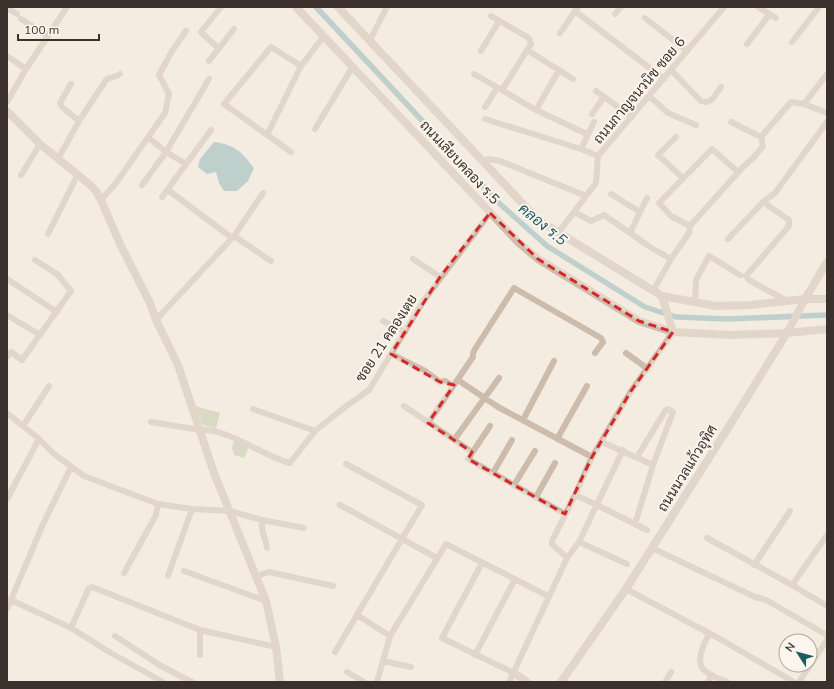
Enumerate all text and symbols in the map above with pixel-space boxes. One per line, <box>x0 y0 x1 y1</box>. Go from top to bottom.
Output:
scale bar <box>18 16 99 42</box>
text: 100 m <box>24 22 59 37</box>
street label: ถนนกาญจนวนิช ซอย 6 <box>589 33 689 147</box>
street label: ถนนเลียบคลอง ร.5 <box>416 116 504 208</box>
water label: คลอง ร.5 <box>515 199 571 249</box>
street label: ซอย 21 คลองเตย <box>351 291 421 385</box>
street label: ถนนนวลแก้วอุทิศ <box>653 421 722 515</box>
north arrow <box>778 633 818 673</box>
text: N <box>782 640 798 655</box>

